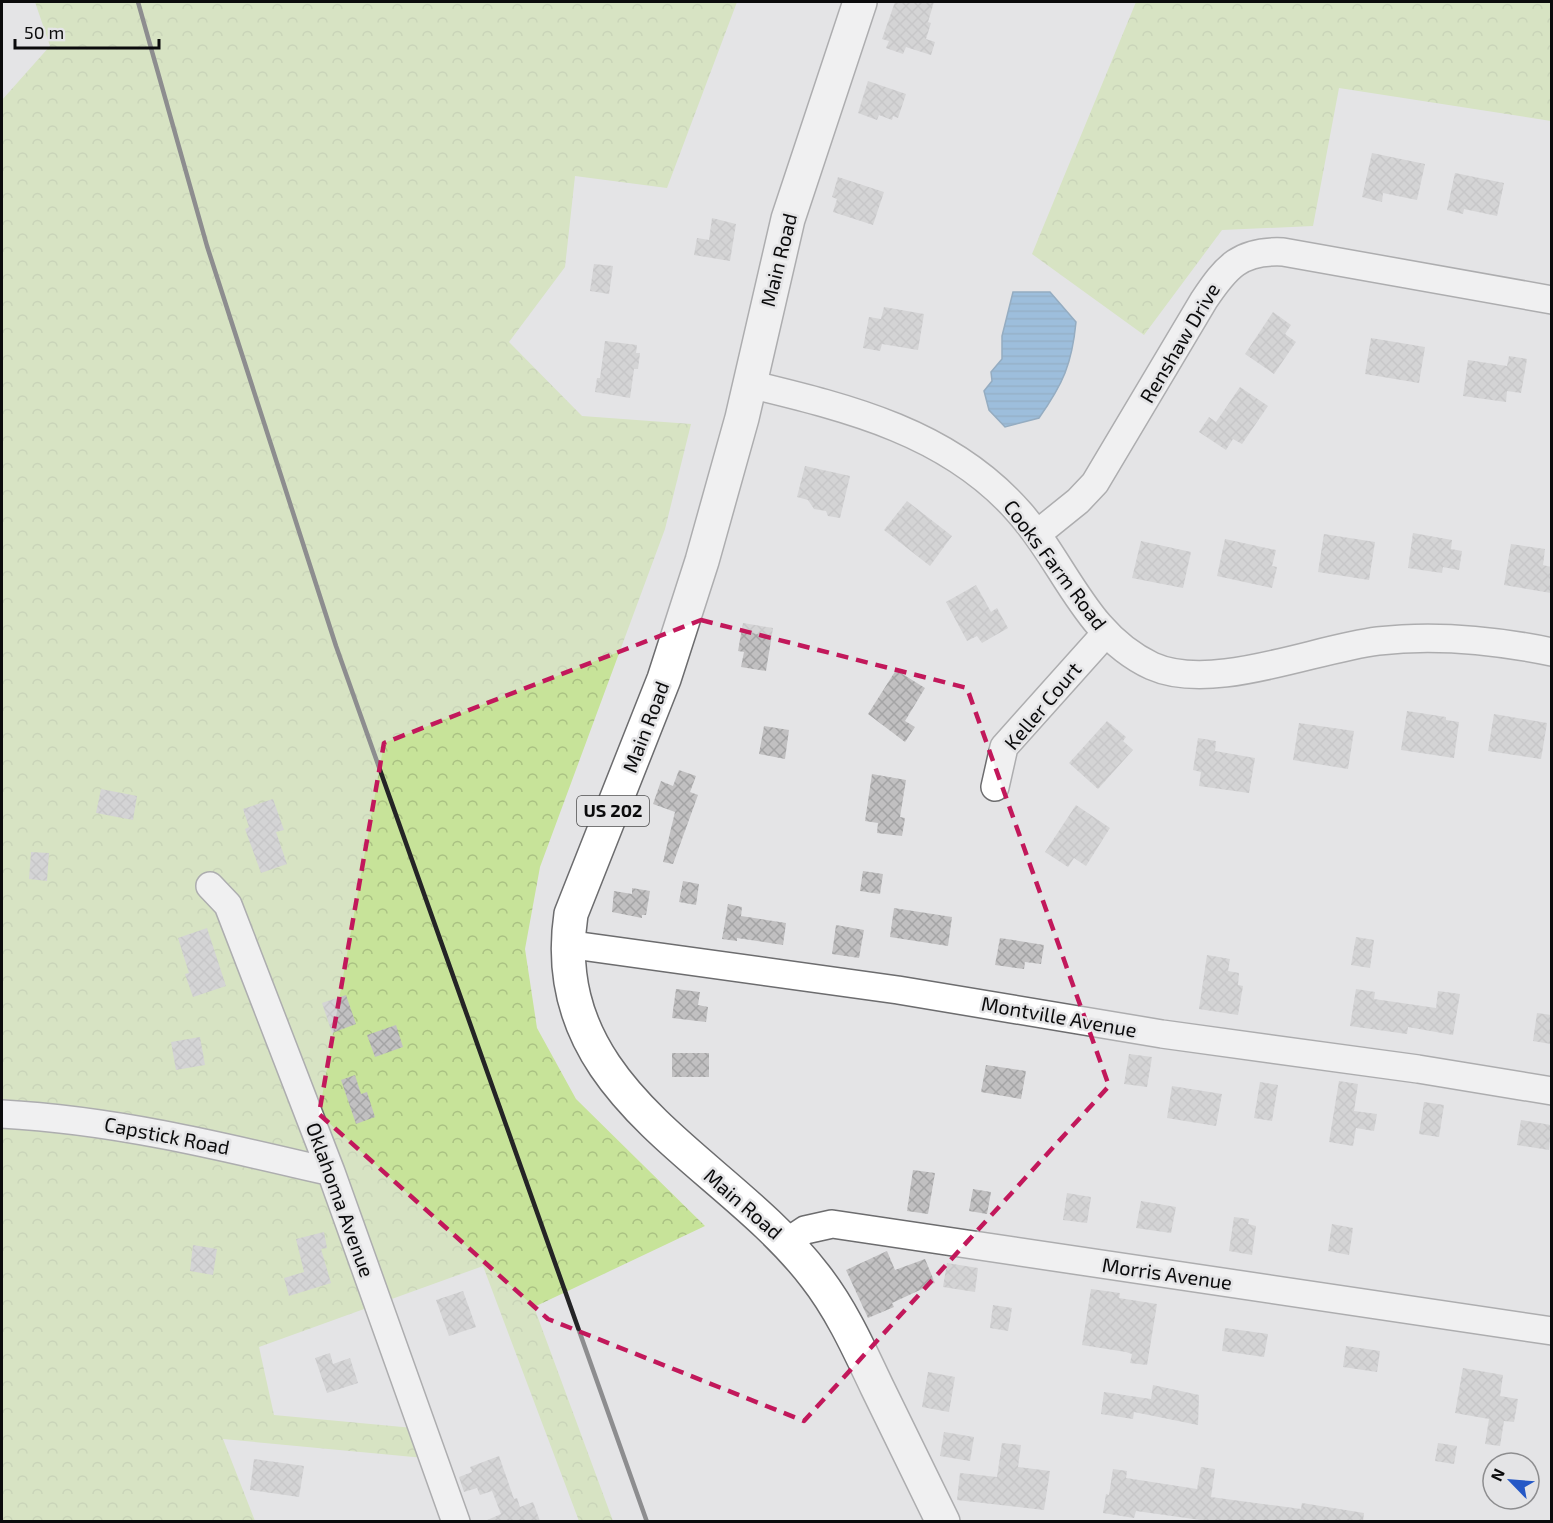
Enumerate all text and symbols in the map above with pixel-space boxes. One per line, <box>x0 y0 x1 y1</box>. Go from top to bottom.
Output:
scale bar <box>15 12 159 50</box>
text: 50 m <box>24 21 64 43</box>
street label: Main Road <box>755 210 801 309</box>
street label: Renshaw Drive <box>1134 278 1224 407</box>
street label: Cooks Farm Road <box>999 495 1112 634</box>
street label: Keller Court <box>999 656 1086 754</box>
street label: Main Road <box>617 678 673 776</box>
road number: US 202 <box>577 796 649 826</box>
street label: Montville Avenue <box>980 991 1139 1041</box>
street label: Capstick Road <box>103 1111 232 1159</box>
street label: Oklahoma Avenue <box>302 1119 380 1280</box>
street label: Main Road <box>700 1163 788 1244</box>
street label: Morris Avenue <box>1101 1252 1234 1294</box>
north arrow <box>1481 1451 1541 1511</box>
text: N <box>1486 1465 1508 1484</box>

